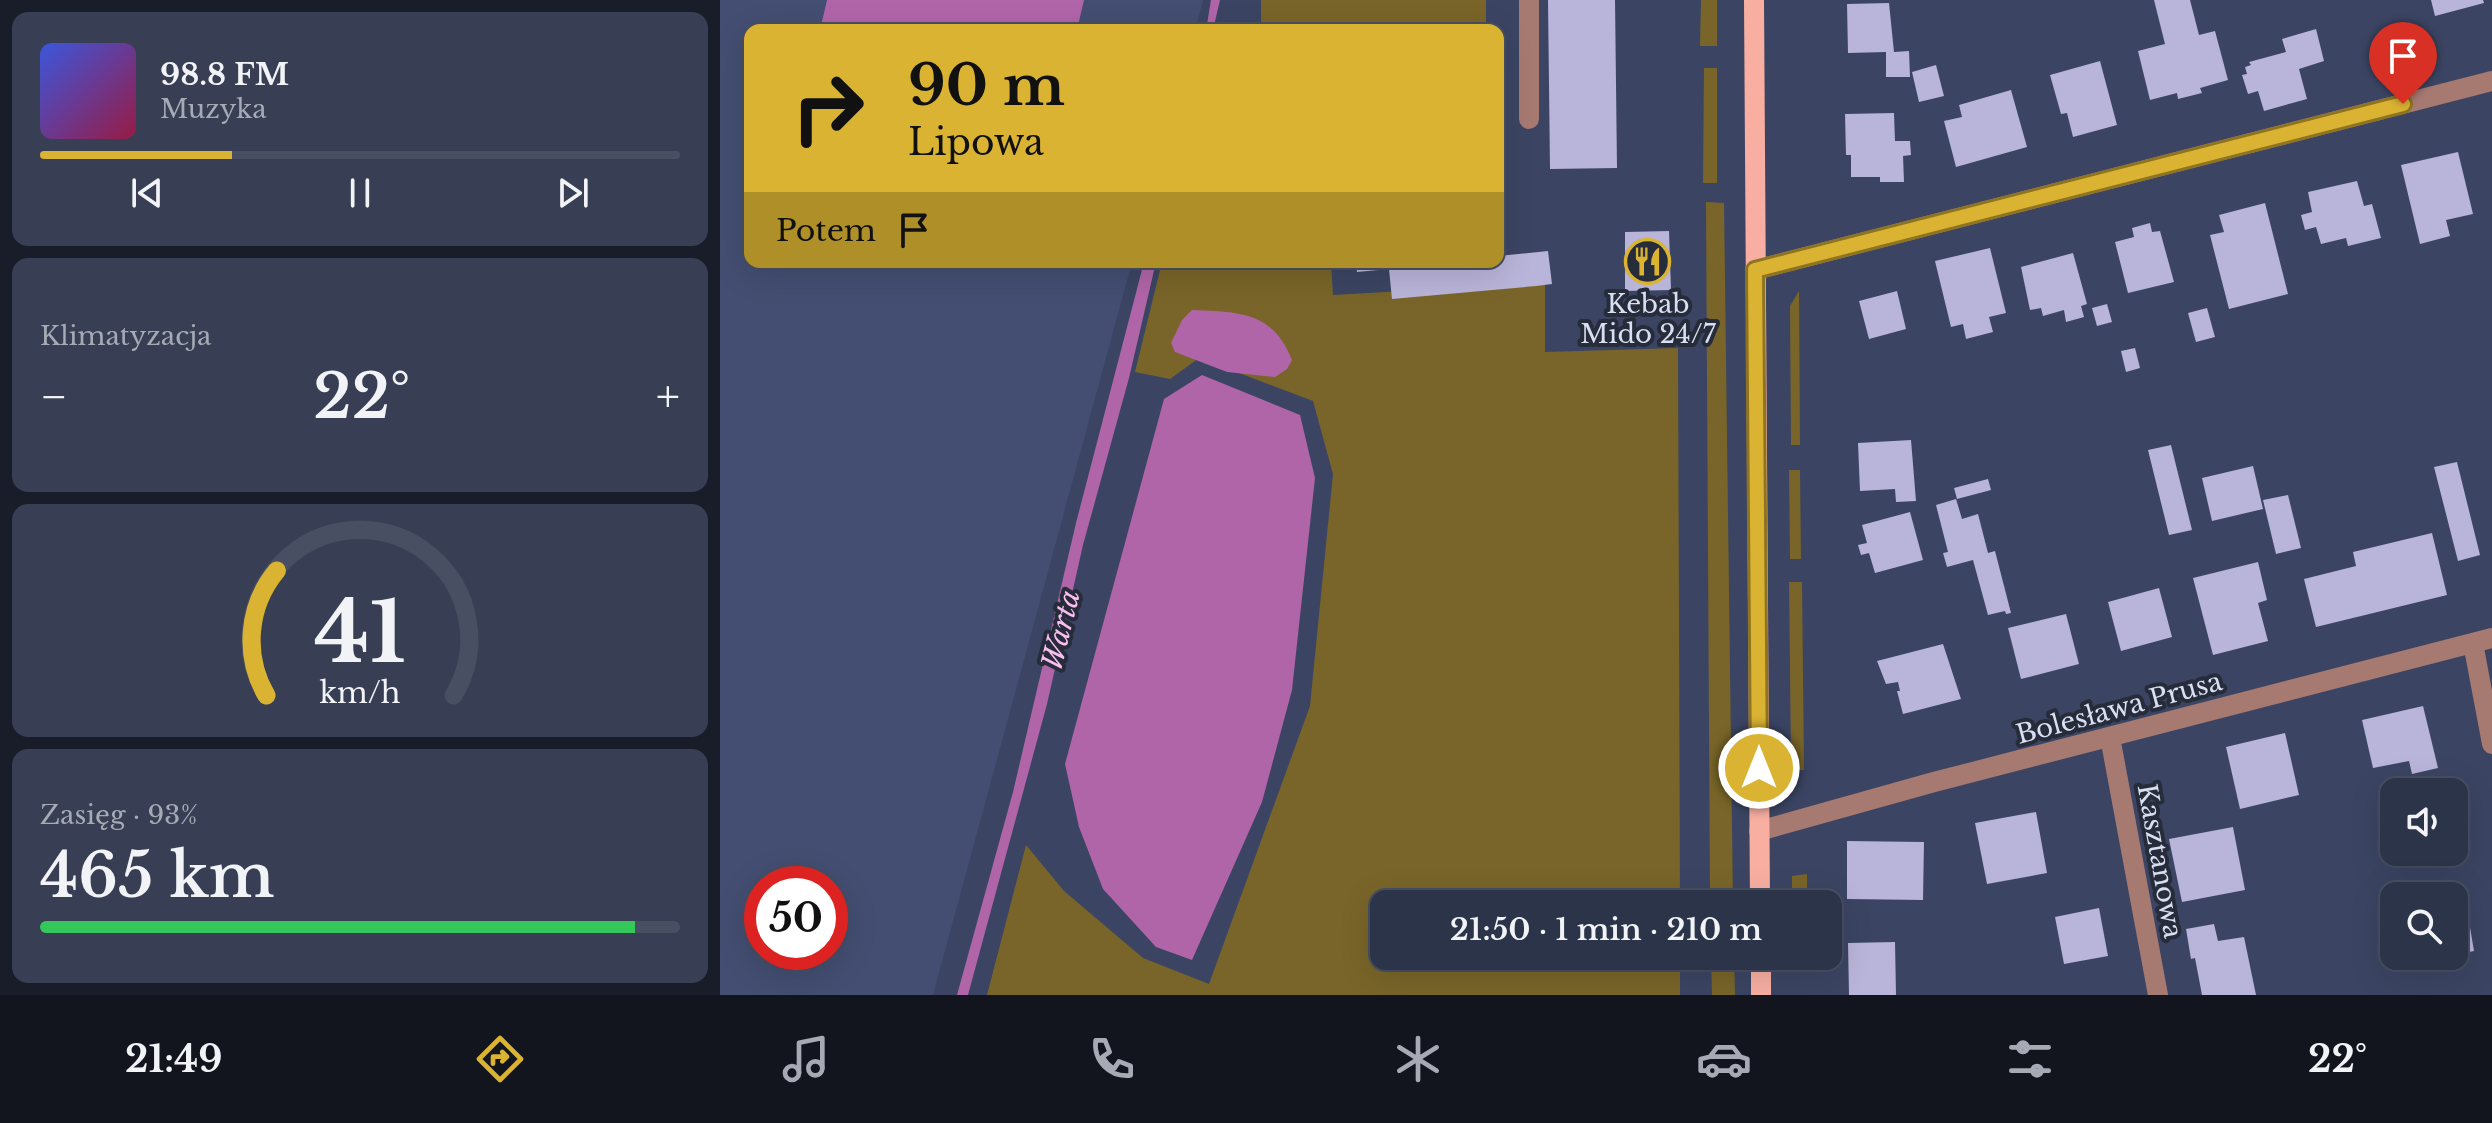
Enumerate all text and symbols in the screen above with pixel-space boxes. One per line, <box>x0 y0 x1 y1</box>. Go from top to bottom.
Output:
pin <box>2369 22 2437 104</box>
icon: arrive <box>2381 34 2425 78</box>
text: 90 m <box>908 51 1065 120</box>
text: 98.8 FM <box>160 56 289 93</box>
icon: right <box>776 56 880 160</box>
text: Muzyka <box>160 93 267 125</box>
text: Lipowa <box>908 120 1044 165</box>
icon: previous <box>125 171 169 215</box>
icon: pause <box>338 171 382 215</box>
icon: next <box>551 171 595 215</box>
icon: arrive <box>892 208 936 252</box>
text: Potem <box>776 212 876 249</box>
restaurant icon: Kebab Mido 24/7 <box>1624 237 1672 285</box>
place label: Kebab Mido 24/7 <box>1580 288 1717 350</box>
text: Klimatyzacja <box>40 320 211 352</box>
text: 22° <box>313 360 410 434</box>
text: − <box>40 369 68 424</box>
text: + <box>656 369 680 424</box>
text: 41 <box>314 581 406 684</box>
water label: Warta <box>1034 586 1088 674</box>
street label: Bolesława Prusa <box>2013 665 2226 751</box>
text: km/h <box>319 676 401 712</box>
position arrow <box>1717 726 1801 810</box>
map controls <box>2380 778 2468 970</box>
button: sound <box>2380 778 2468 866</box>
street label: Kasztanowa <box>2131 781 2189 941</box>
text: Zasięg · 93% <box>40 799 198 831</box>
text: 465 km <box>40 839 274 913</box>
speed limit sign: 50 <box>744 866 848 970</box>
button: search <box>2380 882 2468 970</box>
text: 21:50 · 1 min · 210 m <box>1450 911 1762 948</box>
icon: directions <box>472 1031 528 1087</box>
icon: music <box>778 1031 834 1087</box>
icon: phone <box>1084 1031 1140 1087</box>
icon: climate <box>1390 1031 1446 1087</box>
icon: car <box>1696 1031 1752 1087</box>
icon: filters <box>2002 1031 2058 1087</box>
text: 21:49 <box>125 1037 223 1082</box>
text: 22° <box>2308 1037 2367 1082</box>

